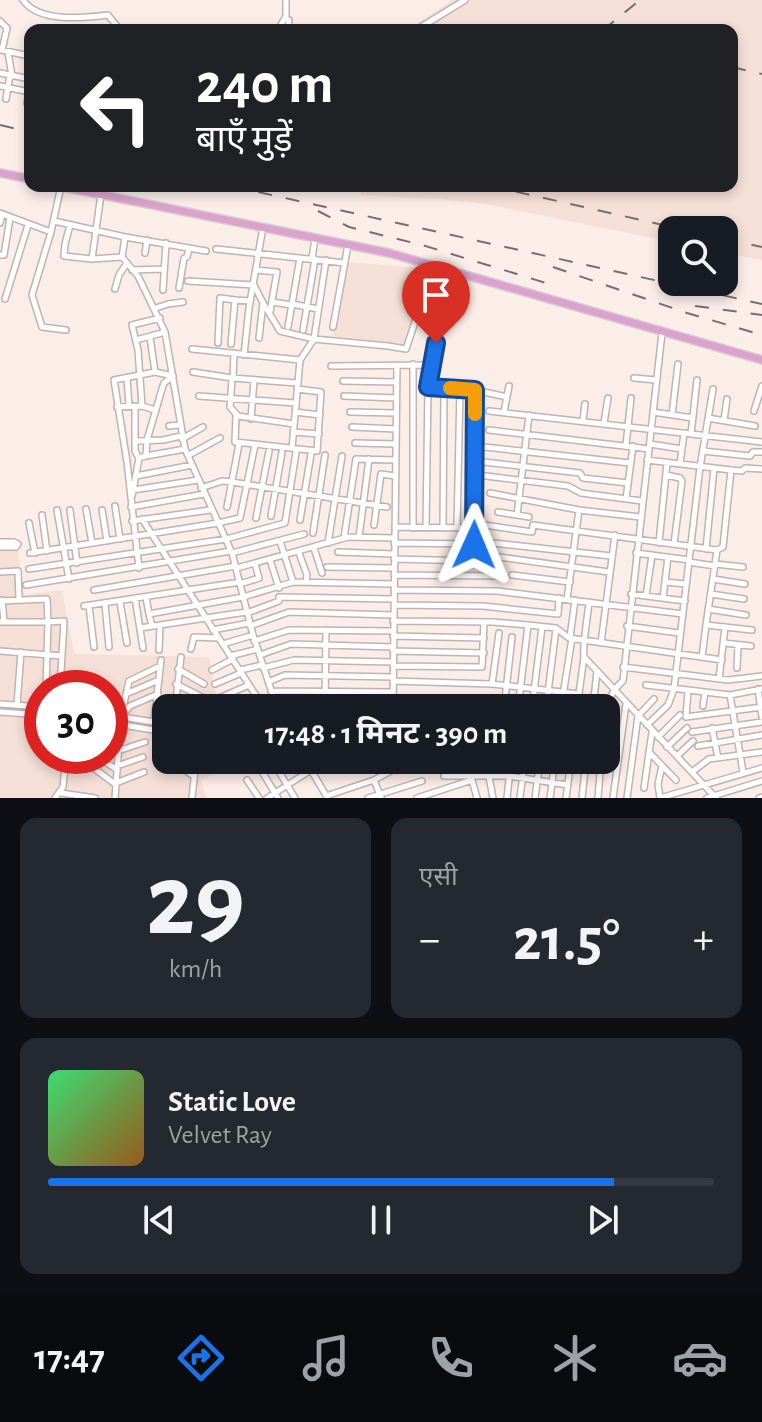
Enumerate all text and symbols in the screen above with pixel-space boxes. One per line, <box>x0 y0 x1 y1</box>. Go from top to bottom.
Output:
icon: left <box>64 56 168 160</box>
text: 240 m <box>196 57 333 113</box>
text: बाएँ मुड़ें <box>196 122 293 158</box>
map controls <box>658 216 738 296</box>
button: search <box>658 216 738 296</box>
pin <box>402 261 470 343</box>
icon: arrive <box>414 273 458 317</box>
position arrow <box>432 503 516 587</box>
speed limit sign: 30 <box>24 670 128 774</box>
text: 17:48 · 1 मिनट · 390 m <box>265 719 507 749</box>
text: 29 <box>146 850 245 954</box>
text: एसी <box>419 864 458 890</box>
text: 21.5° <box>513 911 620 971</box>
text: − <box>419 918 440 962</box>
text: + <box>693 918 714 962</box>
text: km/h <box>169 956 222 982</box>
text: Static Love <box>168 1087 296 1117</box>
text: Velvet Ray <box>168 1122 272 1148</box>
icon: previous <box>137 1198 181 1242</box>
icon: pause <box>359 1198 403 1242</box>
icon: next <box>581 1198 625 1242</box>
icon: directions <box>173 1330 229 1386</box>
icon: music <box>298 1330 354 1386</box>
icon: phone <box>423 1330 479 1386</box>
icon: climate <box>547 1330 603 1386</box>
icon: car <box>672 1330 728 1386</box>
text: 17:47 <box>34 1340 105 1376</box>

